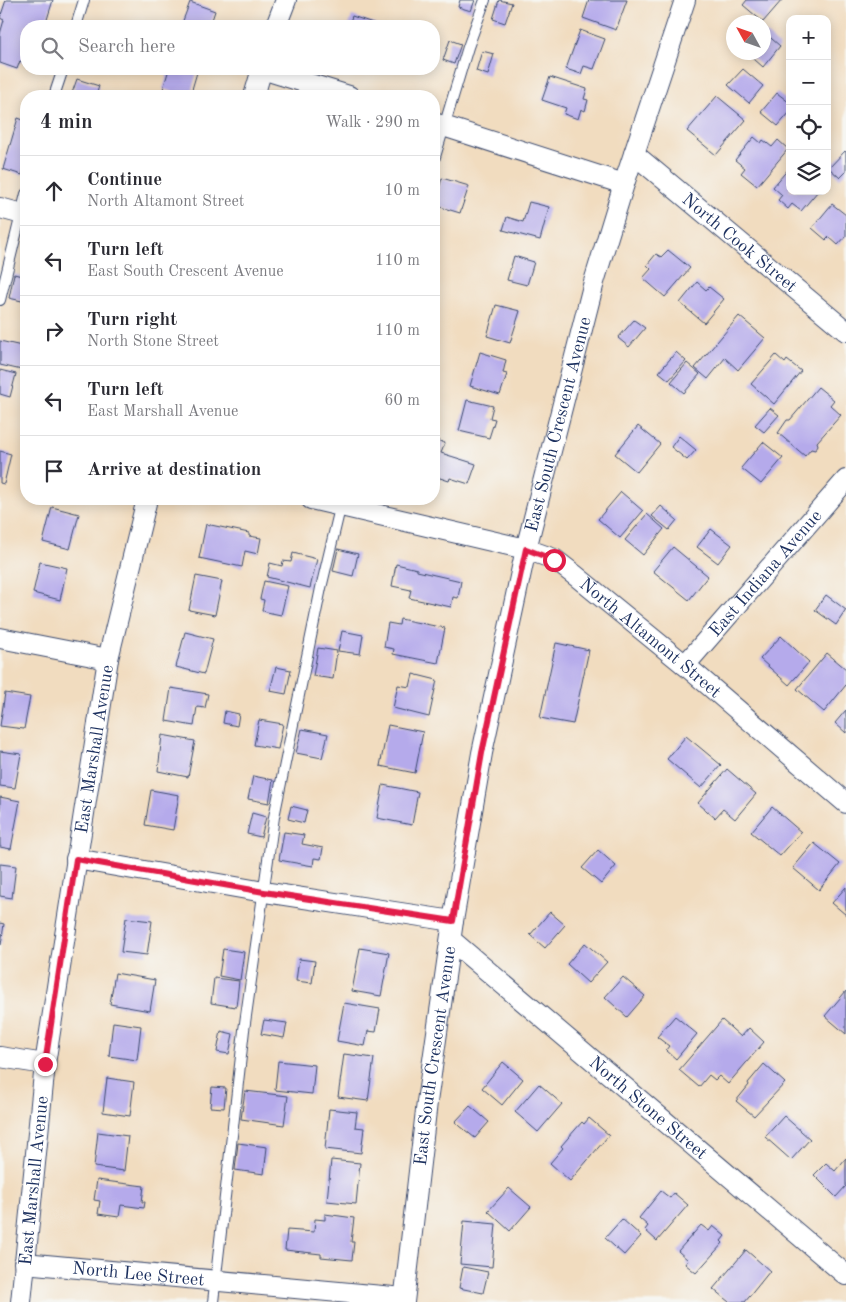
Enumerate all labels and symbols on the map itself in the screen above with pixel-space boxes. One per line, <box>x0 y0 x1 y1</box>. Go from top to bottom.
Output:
north arrow <box>726 15 771 60</box>
street label: North Cook Street <box>678 190 800 296</box>
street label: East South Crescent Avenue <box>523 315 595 534</box>
street label: East Indiana Avenue <box>706 507 826 640</box>
route start <box>543 549 566 572</box>
street label: North Altamont Street <box>576 575 724 702</box>
street label: East Marshall Avenue <box>73 664 117 835</box>
street label: East South Crescent Avenue <box>412 945 459 1167</box>
route end <box>34 1053 57 1076</box>
street label: North Stone Street <box>585 1053 710 1163</box>
street label: East Marshall Avenue <box>17 1095 52 1266</box>
street label: North Lee Street <box>71 1259 205 1290</box>

